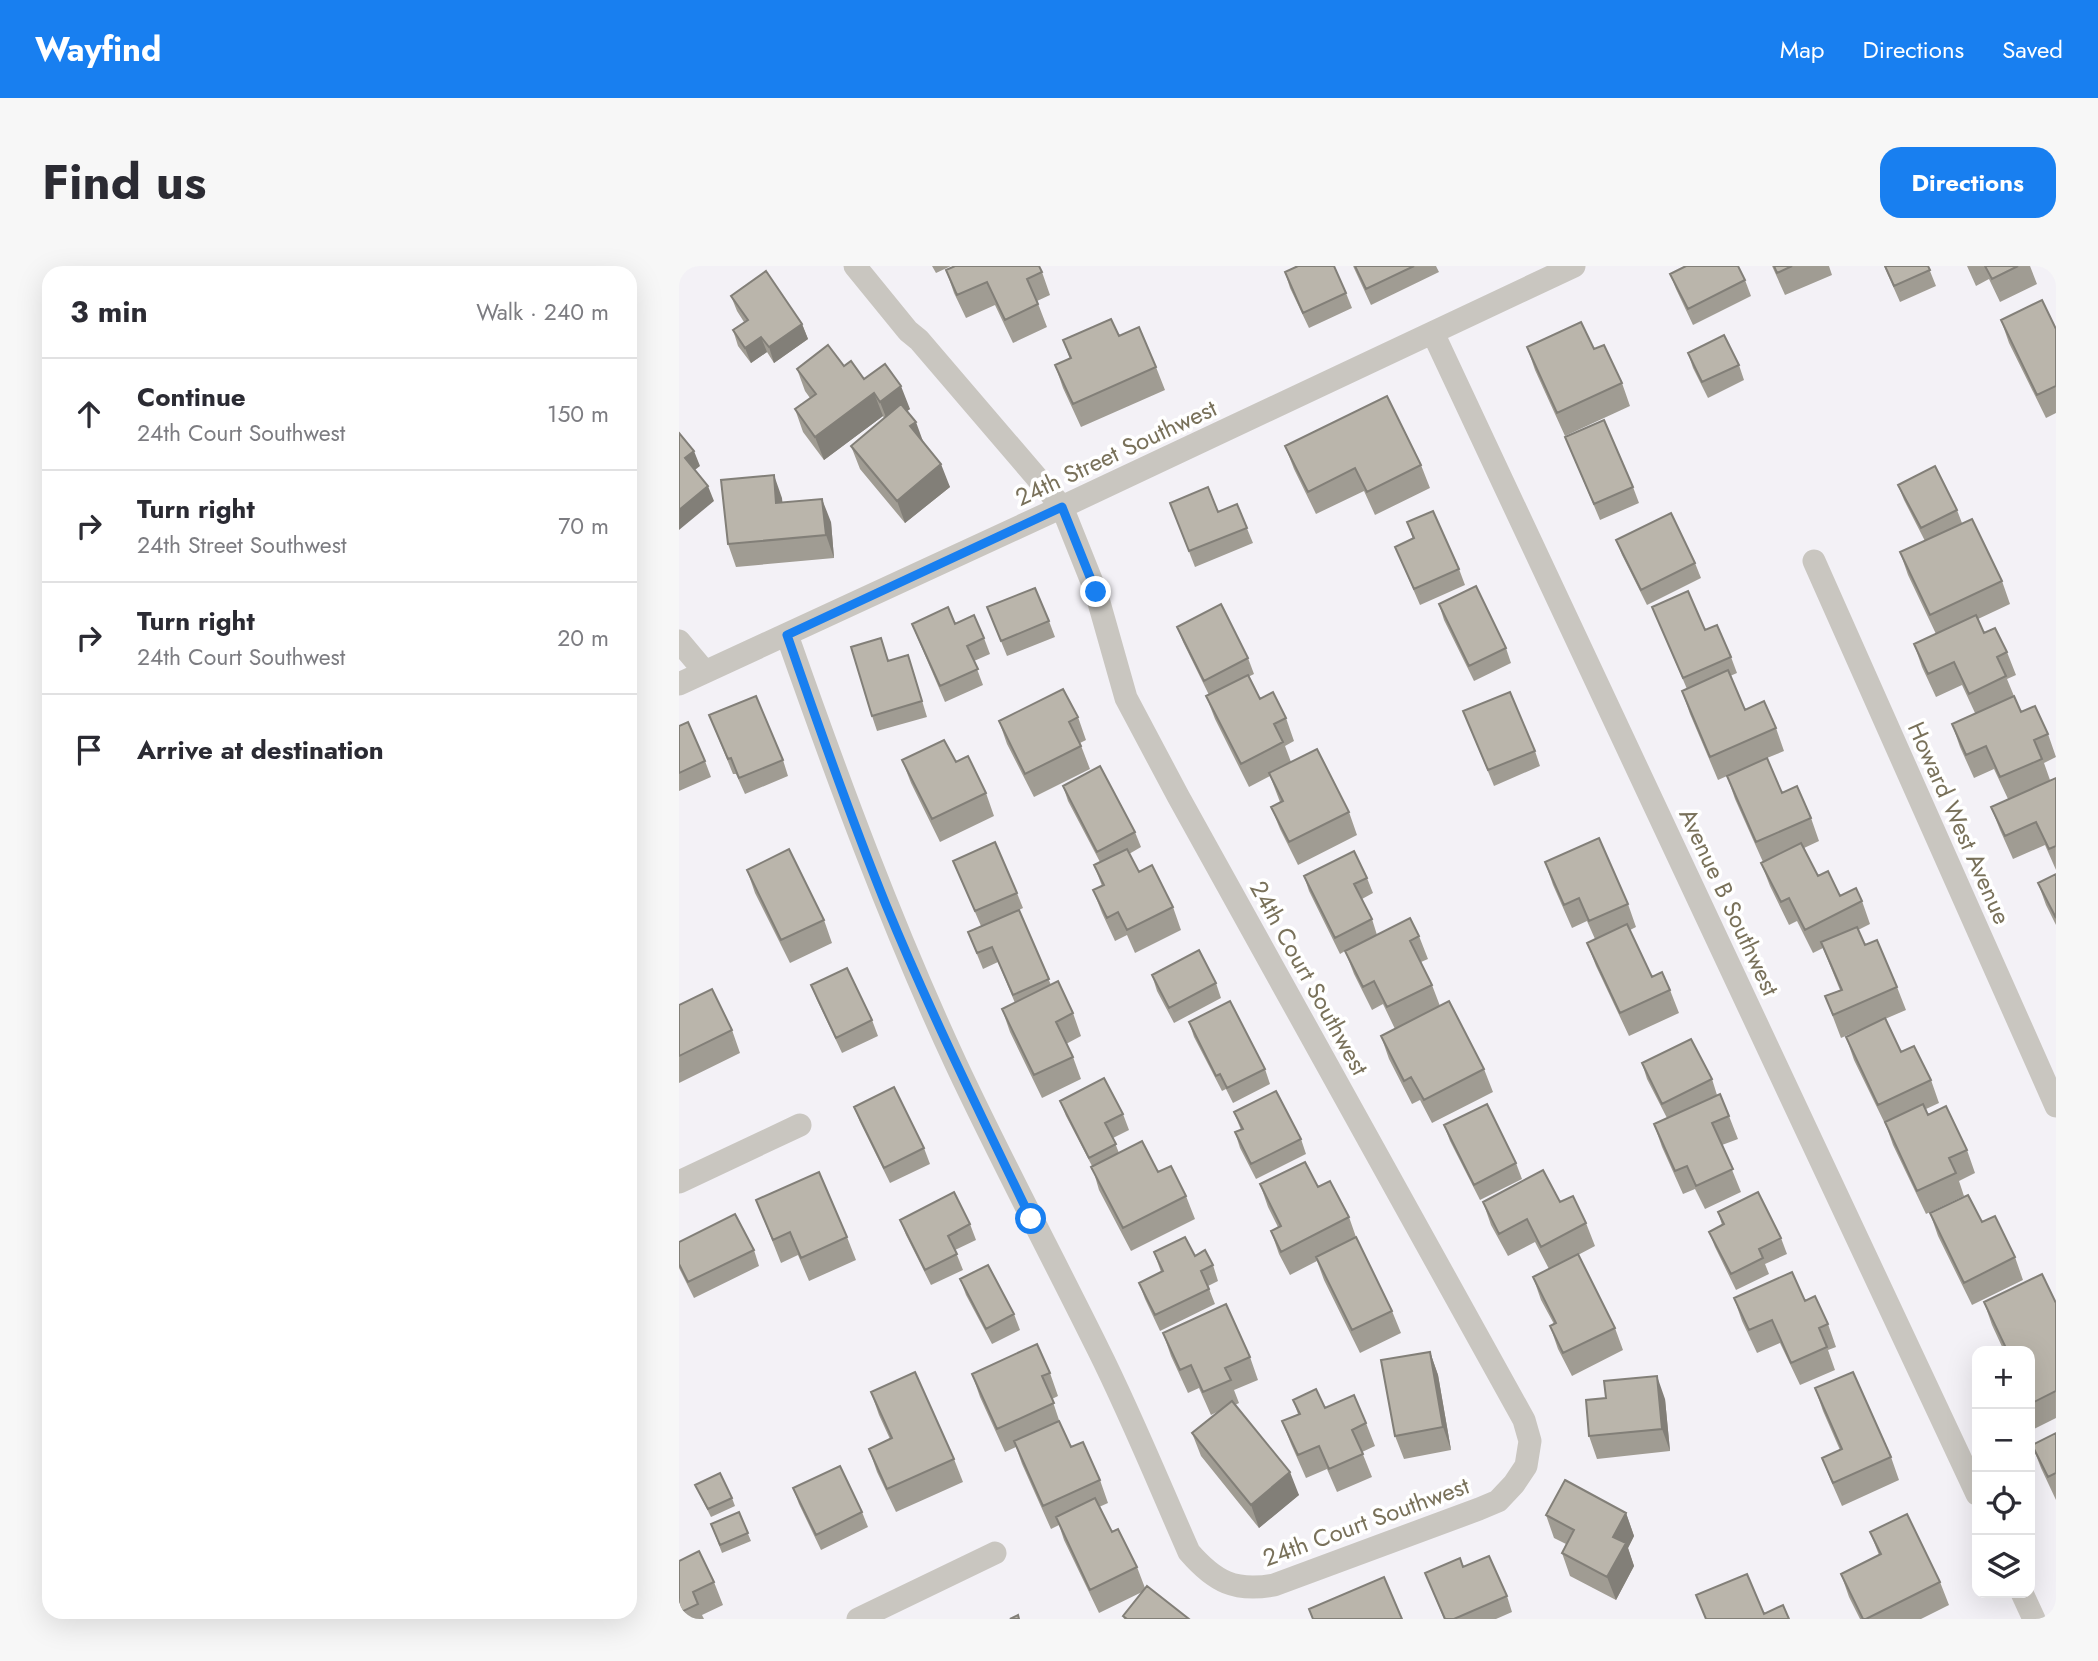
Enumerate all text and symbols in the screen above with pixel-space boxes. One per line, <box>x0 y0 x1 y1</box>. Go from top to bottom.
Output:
text: Wayfind <box>35 26 161 73</box>
text: Map <box>1780 32 1825 67</box>
text: Directions <box>1863 32 1964 67</box>
text: Saved <box>2002 32 2063 67</box>
text: Find us <box>42 147 206 217</box>
button: Directions <box>1880 147 2056 218</box>
text: 3 min <box>70 290 148 333</box>
text: Walk · 240 m <box>476 295 609 329</box>
text: Continue <box>137 378 246 416</box>
street label: 24th Street Southwest <box>1009 390 1222 515</box>
icon: ahead <box>70 395 108 433</box>
text: 150 m <box>547 397 609 431</box>
text: 24th Court Southwest <box>137 416 345 450</box>
text: Turn right <box>137 490 255 528</box>
icon: right <box>70 507 108 545</box>
text: 70 m <box>558 509 609 543</box>
text: 24th Street Southwest <box>137 528 346 562</box>
route end <box>1080 576 1111 607</box>
text: Turn right <box>137 602 255 640</box>
icon: right <box>70 619 108 657</box>
text: 20 m <box>557 621 609 655</box>
text: 24th Court Southwest <box>137 640 345 674</box>
street label: Howard West Avenue <box>1899 716 2020 930</box>
icon: arrive <box>70 731 108 769</box>
text: Arrive at destination <box>137 731 384 769</box>
street label: Avenue B Southwest <box>1671 802 1788 1002</box>
street label: 24th Court Southwest <box>1241 874 1378 1082</box>
route start <box>1015 1203 1046 1234</box>
map controls <box>1972 1346 2035 1598</box>
button: + <box>1972 1346 2035 1409</box>
button: − <box>1972 1409 2035 1472</box>
street label: 24th Court Southwest <box>1258 1468 1474 1575</box>
button: locate <box>1972 1472 2035 1535</box>
button: layers <box>1972 1535 2035 1598</box>

